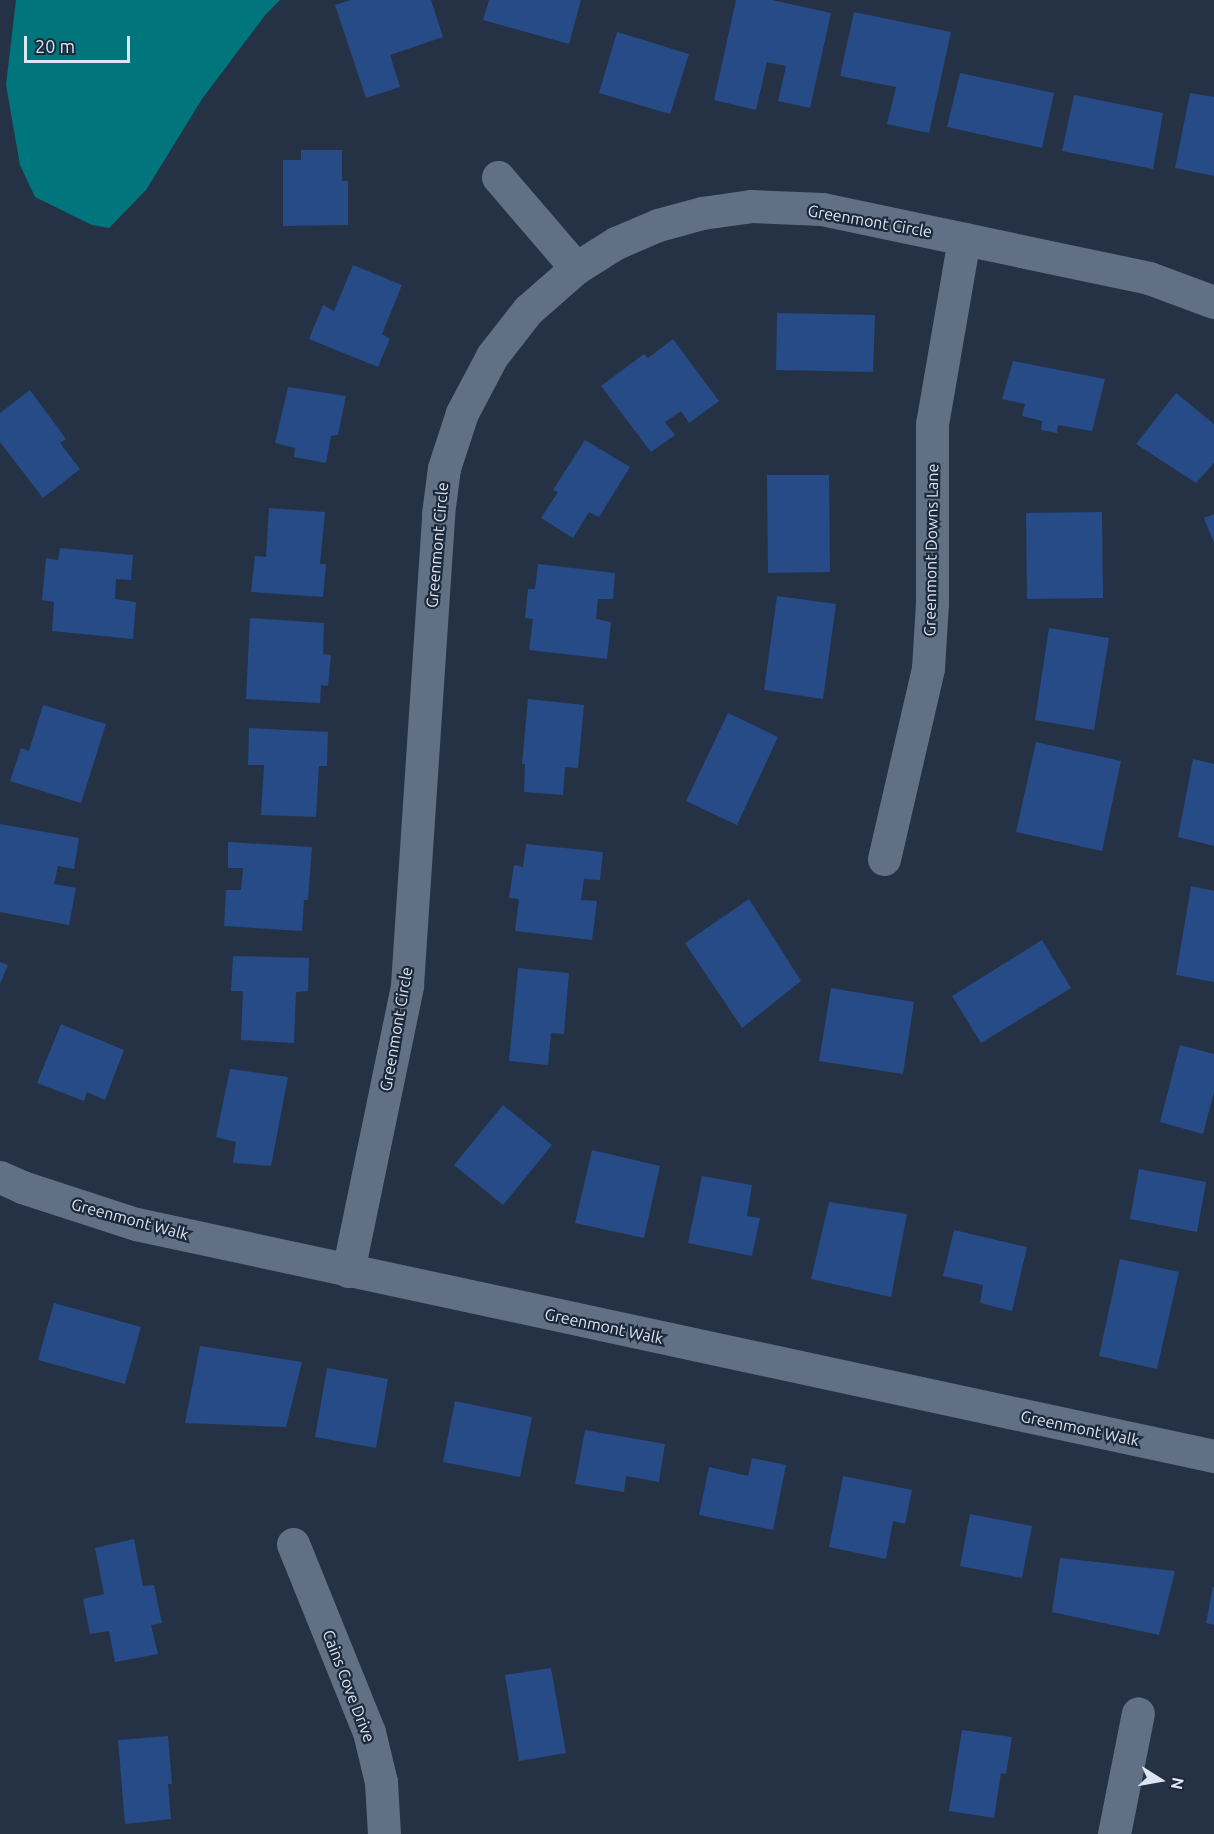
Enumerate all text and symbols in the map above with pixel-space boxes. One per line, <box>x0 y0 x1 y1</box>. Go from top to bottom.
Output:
scale bar <box>27 24 134 62</box>
text: 20 m <box>35 36 75 56</box>
street label: Greenmont Circle <box>806 201 934 241</box>
street label: Greenmont Downs Lane <box>920 463 942 637</box>
street label: Greenmont Circle <box>422 481 452 609</box>
street label: Greenmont Circle <box>376 965 416 1093</box>
street label: Greenmont Walk <box>69 1194 191 1244</box>
street label: Greenmont Walk <box>543 1304 665 1348</box>
street label: Greenmont Walk <box>1019 1406 1141 1450</box>
street label: Cains Cove Drive <box>319 1627 379 1745</box>
north arrow <box>1130 1750 1190 1810</box>
text: N <box>1168 1776 1188 1791</box>

